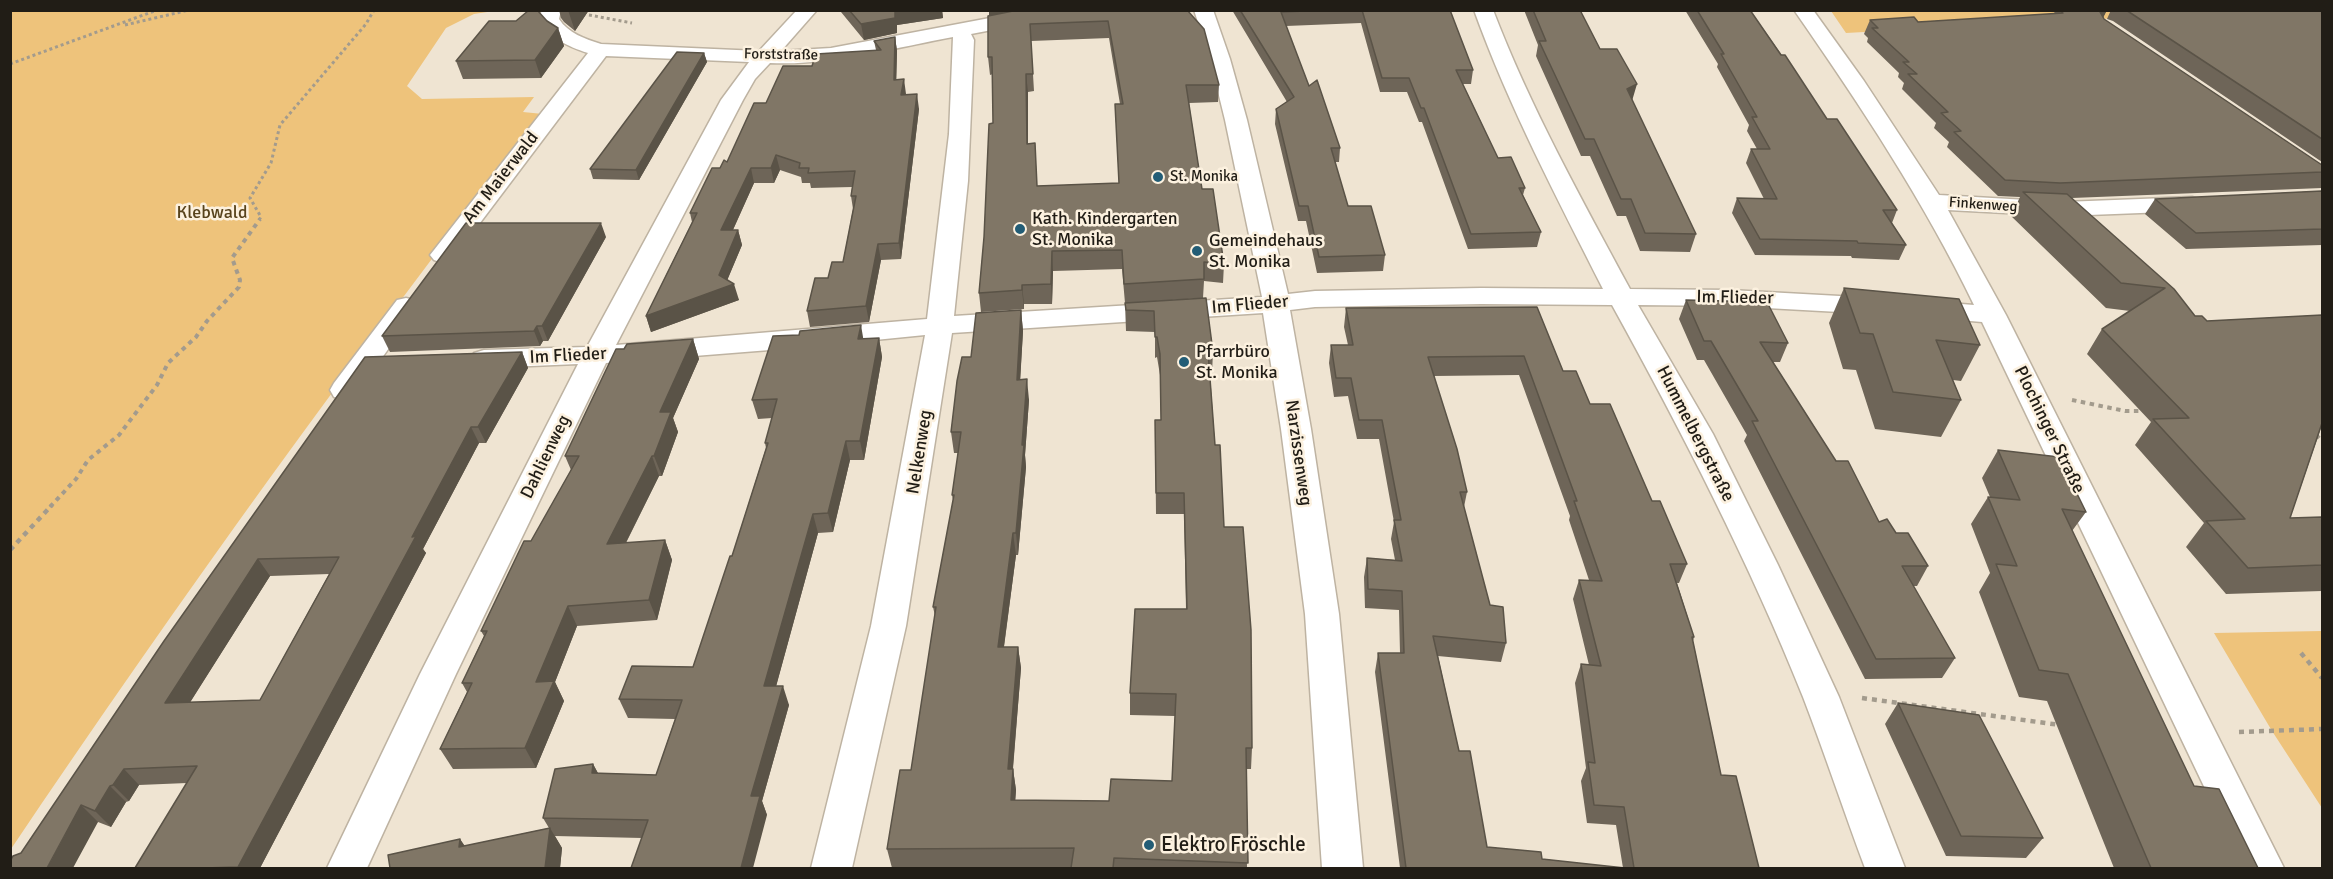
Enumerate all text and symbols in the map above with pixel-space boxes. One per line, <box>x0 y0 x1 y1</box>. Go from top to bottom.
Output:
street label: Forststraße <box>744 45 818 65</box>
street label: Am Maierwald <box>458 128 544 228</box>
place label: St. Monika <box>1170 168 1238 186</box>
marker: St. Monika <box>1151 170 1165 184</box>
street label: Finkenweg <box>1948 194 2018 216</box>
park label: Klebwald <box>176 202 248 224</box>
place label: Kath. Kindergarten St. Monika <box>1032 208 1177 250</box>
marker: Kath. Kindergarten St. Monika <box>1013 222 1027 236</box>
place label: Gemeindehaus St. Monika <box>1209 230 1323 272</box>
marker: Gemeindehaus St. Monika <box>1190 244 1204 258</box>
street label: Im Flieder <box>1696 287 1774 309</box>
street label: Im Flieder <box>1211 291 1289 319</box>
place label: Pfarrbüro St. Monika <box>1196 341 1278 384</box>
street label: Im Flieder <box>529 343 607 369</box>
marker: Pfarrbüro St. Monika <box>1177 355 1191 369</box>
street label: Hummelbergstraße <box>1651 362 1739 506</box>
street label: Plochinger Straße <box>2009 363 2089 497</box>
street label: Narzissenweg <box>1280 399 1316 507</box>
street label: Nelkenweg <box>903 408 937 496</box>
street label: Dahlienweg <box>516 412 576 502</box>
place label: Elektro Fröschle <box>1161 832 1306 858</box>
marker: Elektro Fröschle <box>1142 838 1156 852</box>

